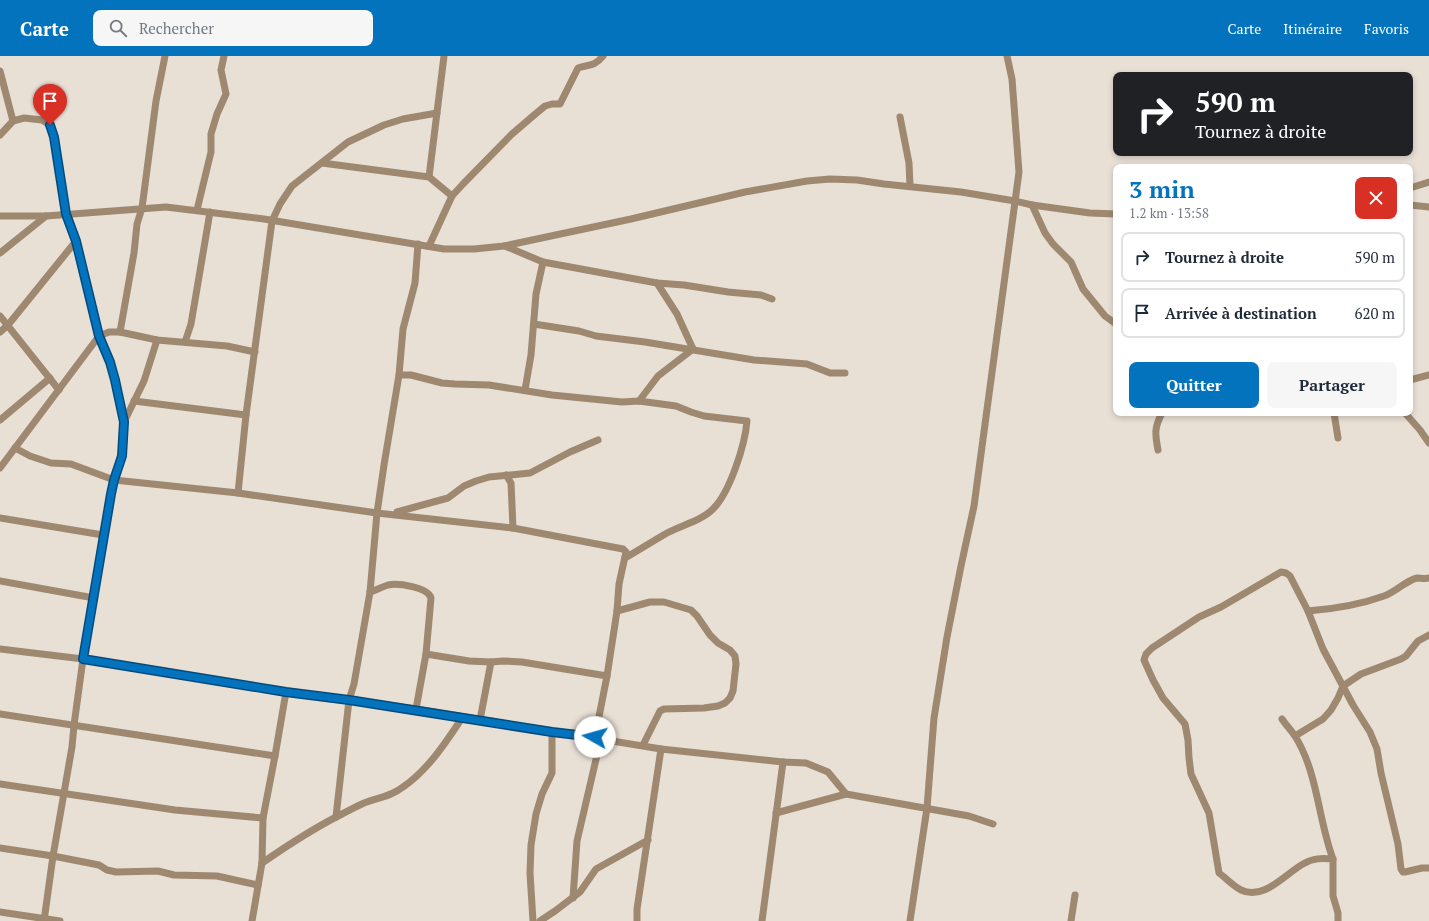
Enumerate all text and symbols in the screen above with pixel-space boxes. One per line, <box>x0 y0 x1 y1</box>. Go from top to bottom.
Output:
search box <box>93 10 373 46</box>
text: Carte <box>20 16 69 41</box>
icon: search <box>107 17 129 39</box>
text: Rechercher <box>139 18 214 38</box>
text: Carte <box>1228 19 1261 38</box>
text: Itinéraire <box>1283 19 1342 38</box>
text: Favoris <box>1364 19 1409 38</box>
text: 590 m <box>1195 83 1276 120</box>
pin <box>33 84 67 125</box>
icon: right <box>1129 88 1181 140</box>
icon: arrive <box>39 90 61 112</box>
text: Tournez à droite <box>1195 119 1326 143</box>
text: 3 min <box>1129 173 1195 205</box>
button: close <box>1355 177 1397 219</box>
text: 1.2 km · 13:58 <box>1129 204 1209 222</box>
icon: right <box>1131 246 1153 268</box>
text: Tournez à droite <box>1165 247 1284 267</box>
text: 590 m <box>1354 247 1395 267</box>
icon: arrive <box>1131 302 1153 324</box>
text: Arrivée à destination <box>1165 303 1317 323</box>
text: 620 m <box>1354 303 1395 323</box>
button: Quitter <box>1129 362 1259 408</box>
button: Partager <box>1267 362 1397 408</box>
position arrow <box>574 716 616 758</box>

